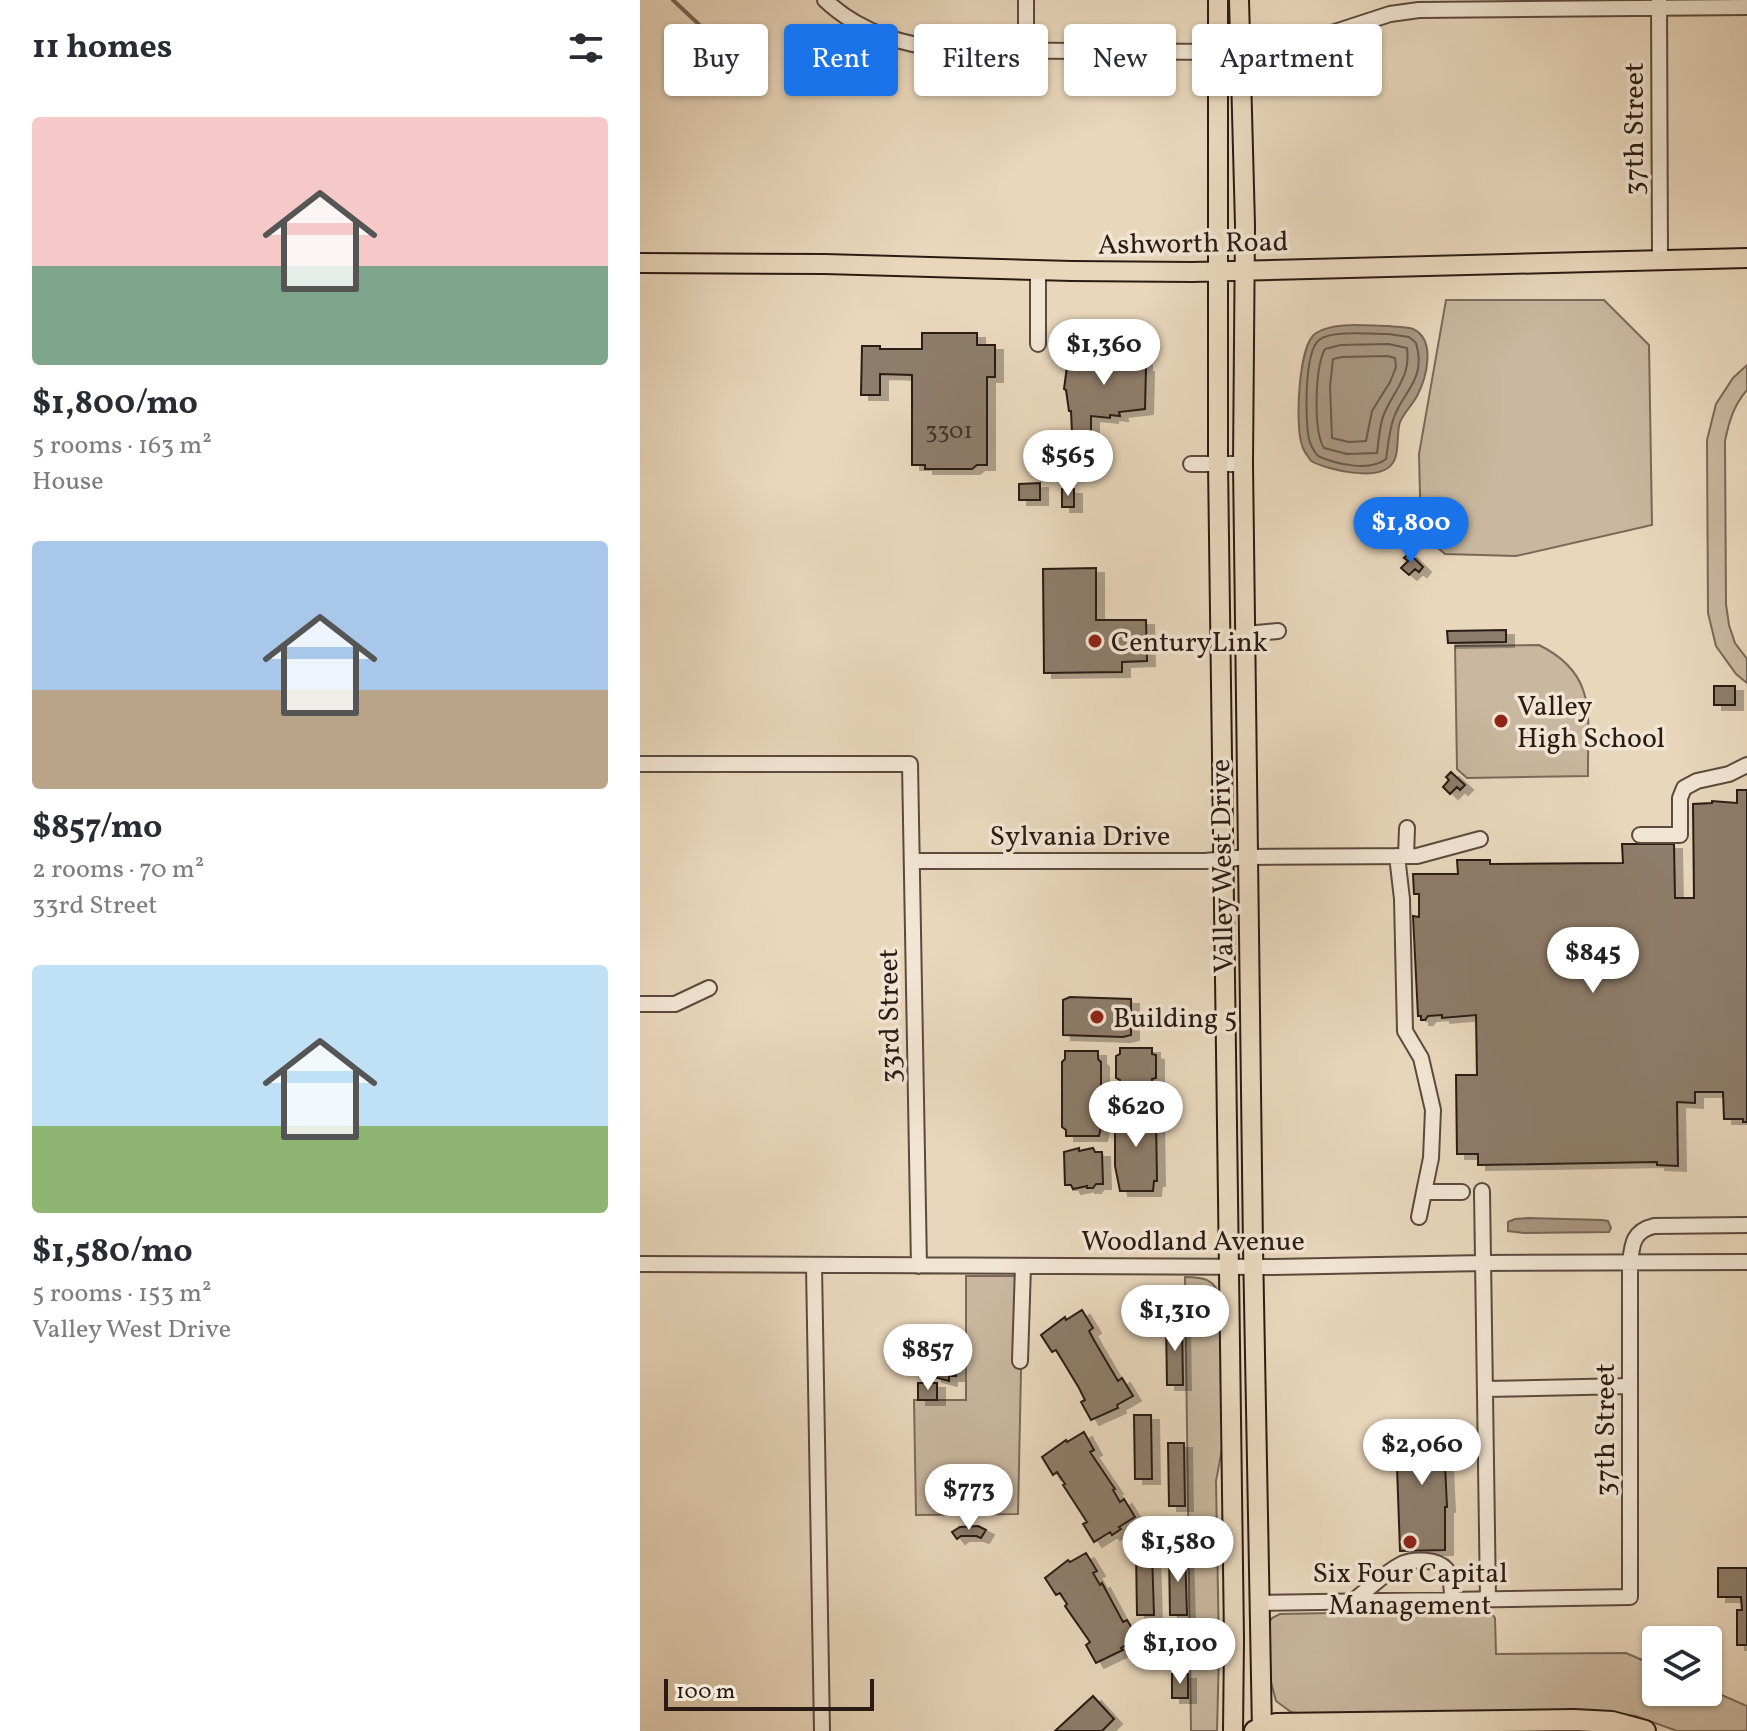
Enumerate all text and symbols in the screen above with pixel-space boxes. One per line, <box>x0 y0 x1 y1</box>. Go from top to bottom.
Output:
chip: Buy <box>664 24 768 96</box>
chip: Rent <box>784 24 898 96</box>
chip: Filters <box>914 24 1048 96</box>
chip: New <box>1064 24 1176 96</box>
chip: Apartment <box>1192 24 1382 96</box>
text: 11 homes <box>32 25 172 72</box>
icon: filters <box>564 26 608 70</box>
street label: 37th Street <box>1616 62 1655 196</box>
icon: home <box>248 169 392 313</box>
street label: Ashworth Road <box>1097 223 1289 266</box>
pin: $1,360 <box>1039 319 1169 387</box>
text: $1,360 <box>1066 327 1142 363</box>
text: $1,800/mo <box>32 381 198 428</box>
house number: 3301 <box>925 415 973 449</box>
text: 5 rooms · 163 m² <box>32 428 212 464</box>
pin: $565 <box>1021 430 1115 498</box>
text: $565 <box>1041 438 1095 474</box>
text: House <box>32 464 104 500</box>
pin: $1,800 <box>1346 497 1476 565</box>
text: $1,800 <box>1372 505 1450 541</box>
icon: home <box>248 593 392 737</box>
place label: CenturyLink <box>1111 624 1268 663</box>
marker: CenturyLink <box>1086 632 1104 650</box>
place label: Valley High School <box>1517 688 1665 759</box>
marker: Valley High School <box>1492 712 1510 730</box>
street label: Valley West Drive <box>1202 758 1245 973</box>
text: $857/mo <box>32 805 163 852</box>
street label: Sylvania Drive <box>990 818 1170 857</box>
text: 2 rooms · 70 m² <box>32 852 204 888</box>
text: 33rd Street <box>32 888 157 924</box>
pin: $845 <box>1546 927 1640 995</box>
text: $845 <box>1565 935 1621 971</box>
street label: 33rd Street <box>870 948 911 1084</box>
place label: Building 5 <box>1113 1000 1237 1039</box>
marker: Building 5 <box>1088 1008 1106 1026</box>
icon: home <box>248 1017 392 1161</box>
pin: $620 <box>1089 1081 1183 1149</box>
text: $620 <box>1107 1089 1165 1125</box>
street label: Woodland Avenue <box>1081 1223 1305 1262</box>
text: $1,580/mo <box>32 1229 193 1276</box>
text: 5 rooms · 153 m² <box>32 1276 212 1312</box>
pin: $1,310 <box>1110 1285 1240 1353</box>
text: $1,310 <box>1139 1293 1211 1329</box>
text: Valley West Drive <box>32 1312 231 1348</box>
pin: $857 <box>881 1324 975 1392</box>
text: $857 <box>901 1332 955 1368</box>
street label: 37th Street <box>1587 1363 1626 1497</box>
pin: $2,060 <box>1357 1419 1487 1487</box>
text: $2,060 <box>1381 1427 1463 1463</box>
pin: $773 <box>922 1464 1016 1532</box>
text: $773 <box>943 1472 995 1508</box>
pin: $1,580 <box>1113 1516 1243 1584</box>
text: $1,580 <box>1141 1524 1215 1560</box>
marker: Six Four Capital Management <box>1401 1533 1419 1551</box>
place label: Six Four Capital Management <box>1312 1555 1508 1626</box>
pin: $1,100 <box>1115 1618 1245 1686</box>
text: $1,100 <box>1142 1626 1218 1662</box>
map controls <box>1642 1626 1722 1706</box>
button: layers <box>1642 1626 1722 1706</box>
scale bar <box>664 1675 874 1711</box>
text: 100 m <box>676 1677 735 1708</box>

